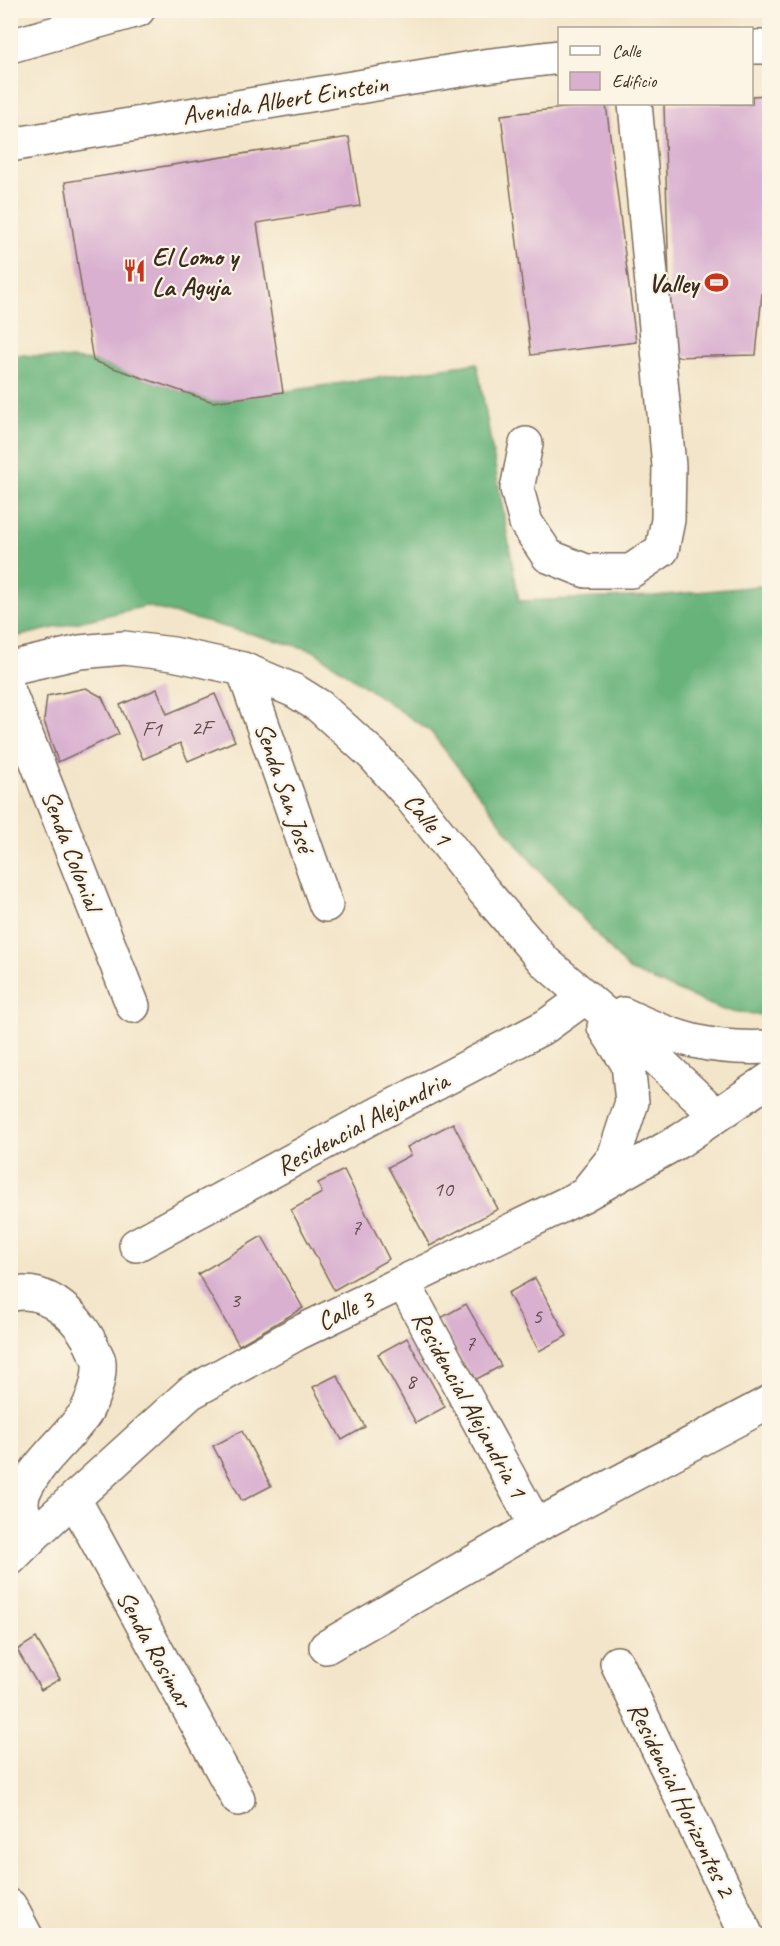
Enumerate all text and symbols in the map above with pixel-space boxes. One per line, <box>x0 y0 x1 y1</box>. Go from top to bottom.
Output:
legend <box>558 27 753 105</box>
text: Calle <box>612 40 641 62</box>
street label: Avenida Albert Einstein <box>180 67 391 132</box>
text: Edificio <box>612 70 658 92</box>
place label: El Lomo y La Aguja <box>152 240 241 303</box>
restaurant icon: El Lomo y La Aguja <box>121 258 147 284</box>
place label: Valley <box>648 267 701 300</box>
sports icon: Valley <box>703 270 729 296</box>
house number: 2F <box>191 714 216 742</box>
house number: F1 <box>142 715 163 743</box>
street label: Senda San José <box>247 718 323 860</box>
street label: Senda Colonial <box>34 785 111 919</box>
street label: Calle 1 <box>396 786 460 854</box>
street label: Residencial Alejandria <box>270 1063 456 1183</box>
house number: 10 <box>433 1175 455 1203</box>
house number: 7 <box>351 1213 362 1241</box>
street label: Calle 3 <box>312 1282 381 1338</box>
house number: 3 <box>230 1286 242 1314</box>
house number: 5 <box>532 1302 543 1330</box>
street label: Residencial Alejandria 1 <box>405 1305 535 1505</box>
house number: 7 <box>465 1329 476 1357</box>
house number: 8 <box>406 1367 418 1395</box>
street label: Senda Rosimar <box>109 1585 201 1715</box>
street label: Residencial Horizontes 2 <box>620 1696 744 1904</box>

